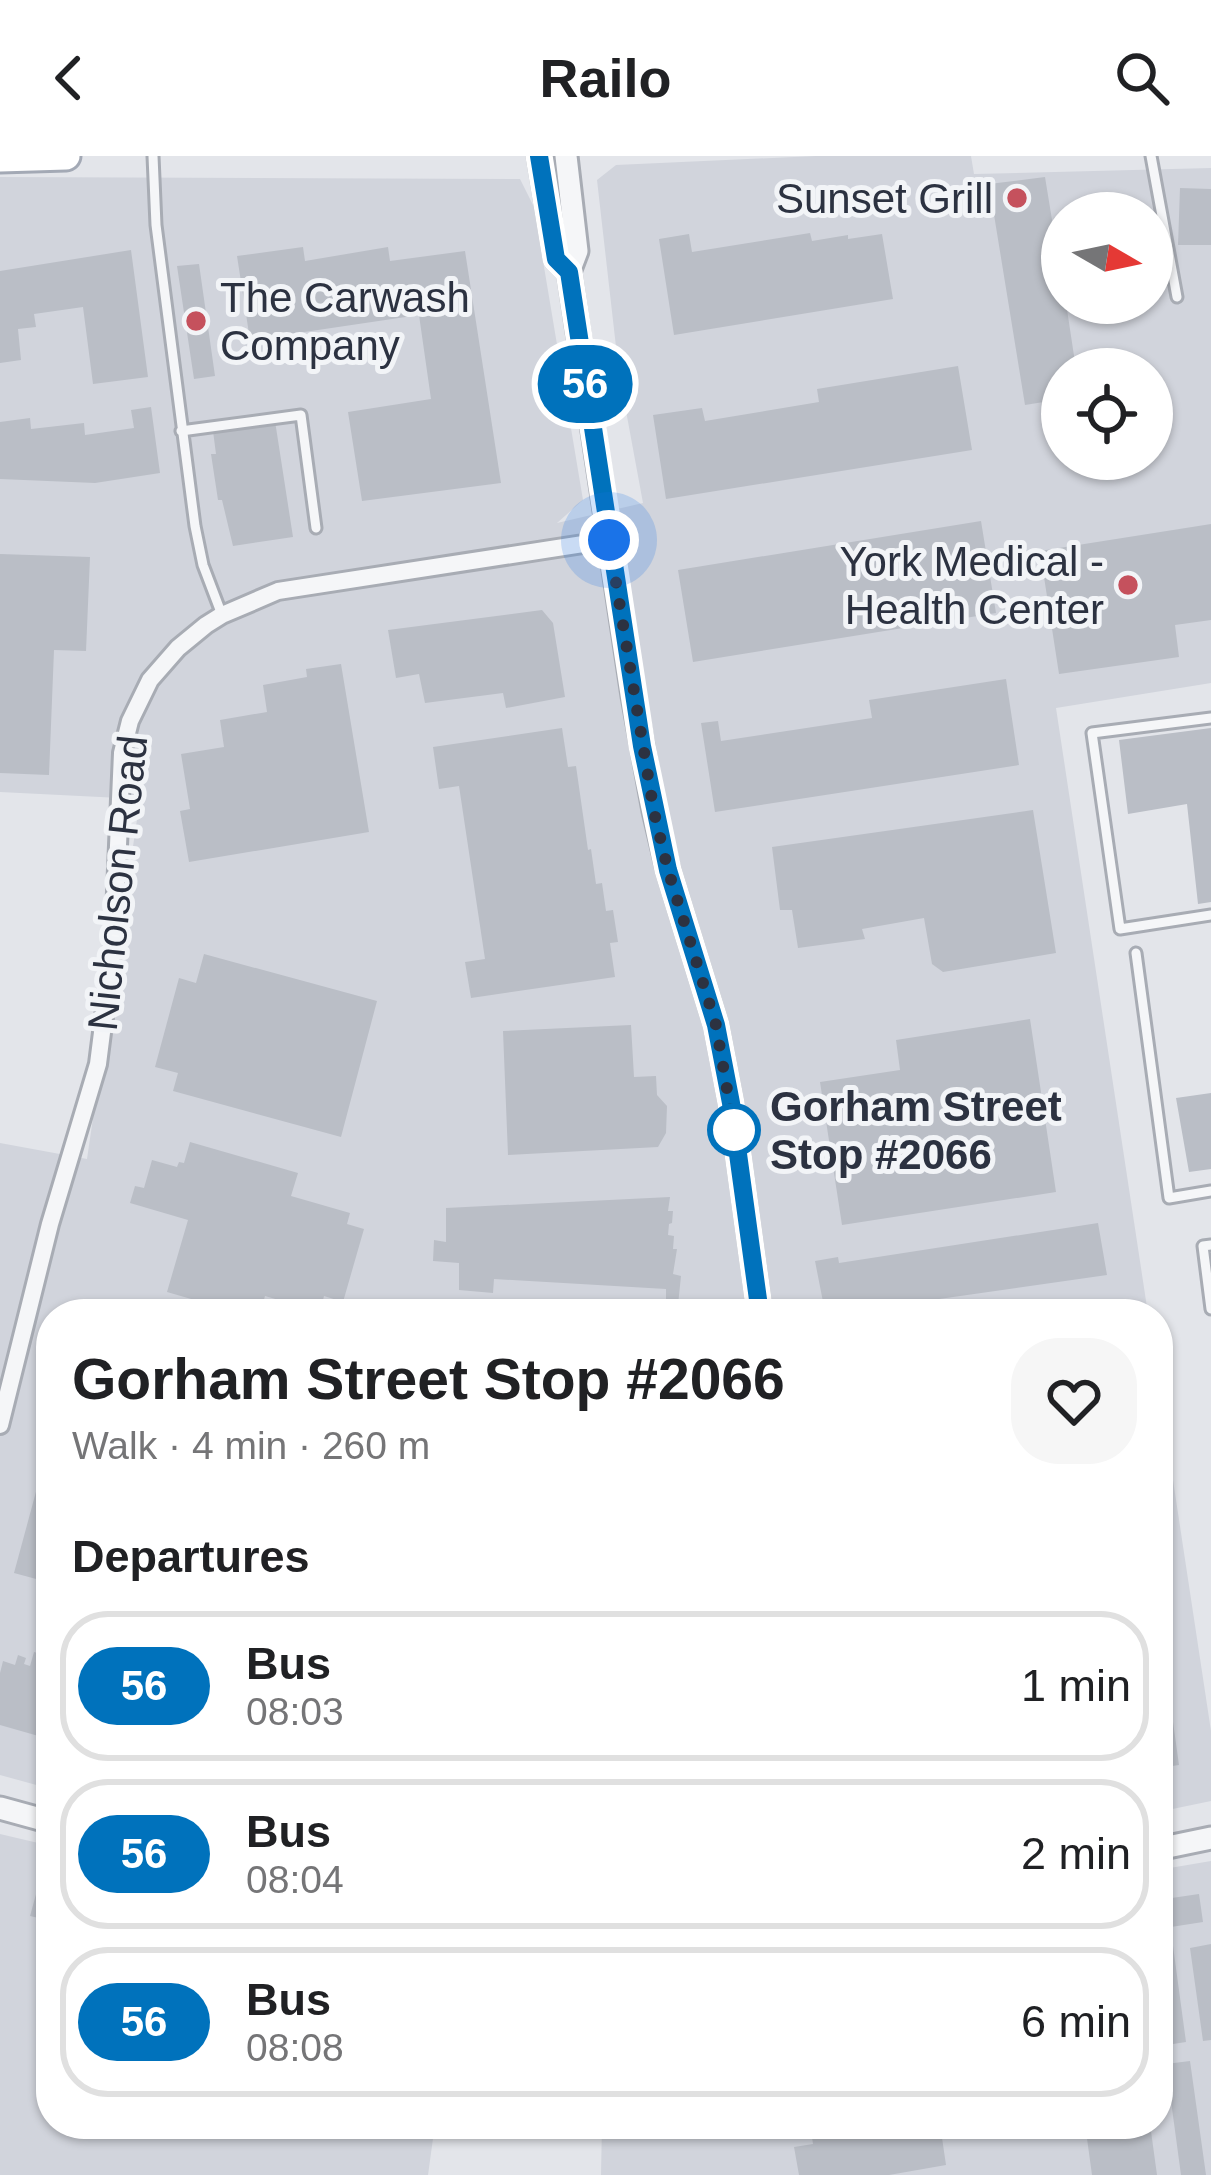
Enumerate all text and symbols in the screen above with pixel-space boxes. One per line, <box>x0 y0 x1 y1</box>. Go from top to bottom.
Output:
icon: back <box>36 45 102 111</box>
icon: search <box>1109 45 1175 111</box>
text: Railo <box>539 48 672 108</box>
place label: Sunset Grill <box>776 175 993 222</box>
marker: Sunset Grill <box>1004 185 1030 211</box>
north arrow <box>1041 192 1173 324</box>
map controls <box>1041 192 1173 480</box>
place label: The Carwash Company <box>220 274 470 369</box>
marker: The Carwash Company <box>183 308 209 334</box>
line badge: 56 <box>531 345 639 423</box>
button: locate <box>1041 348 1173 480</box>
text: 56 <box>562 360 608 407</box>
your location <box>579 510 639 570</box>
place label: York Medical - Health Center <box>839 538 1104 633</box>
marker: York Medical - Health Center <box>1115 572 1141 598</box>
street label: Nicholson Road <box>79 733 156 1033</box>
place label: Gorham Street Stop #2066 <box>770 1083 1062 1178</box>
marker: Gorham Street Stop #2066 <box>709 1105 759 1155</box>
button: heart <box>1011 1338 1137 1464</box>
text: Gorham Street Stop #2066 <box>72 1347 785 1411</box>
text: Walk · 4 min · 260 m <box>72 1424 430 1467</box>
text: Departures <box>72 1531 310 1582</box>
text: Bus <box>246 1638 331 1689</box>
text: 1 min <box>1021 1660 1131 1711</box>
text: 56 <box>121 1662 167 1709</box>
text: 08:03 <box>246 1690 344 1733</box>
text: Bus <box>246 1806 331 1857</box>
text: 2 min <box>1021 1828 1131 1879</box>
text: 56 <box>121 1830 167 1877</box>
text: 08:04 <box>246 1858 344 1901</box>
text: Bus <box>246 1974 331 2025</box>
text: 6 min <box>1021 1996 1131 2047</box>
text: 56 <box>121 1998 167 2045</box>
text: 08:08 <box>246 2026 344 2069</box>

